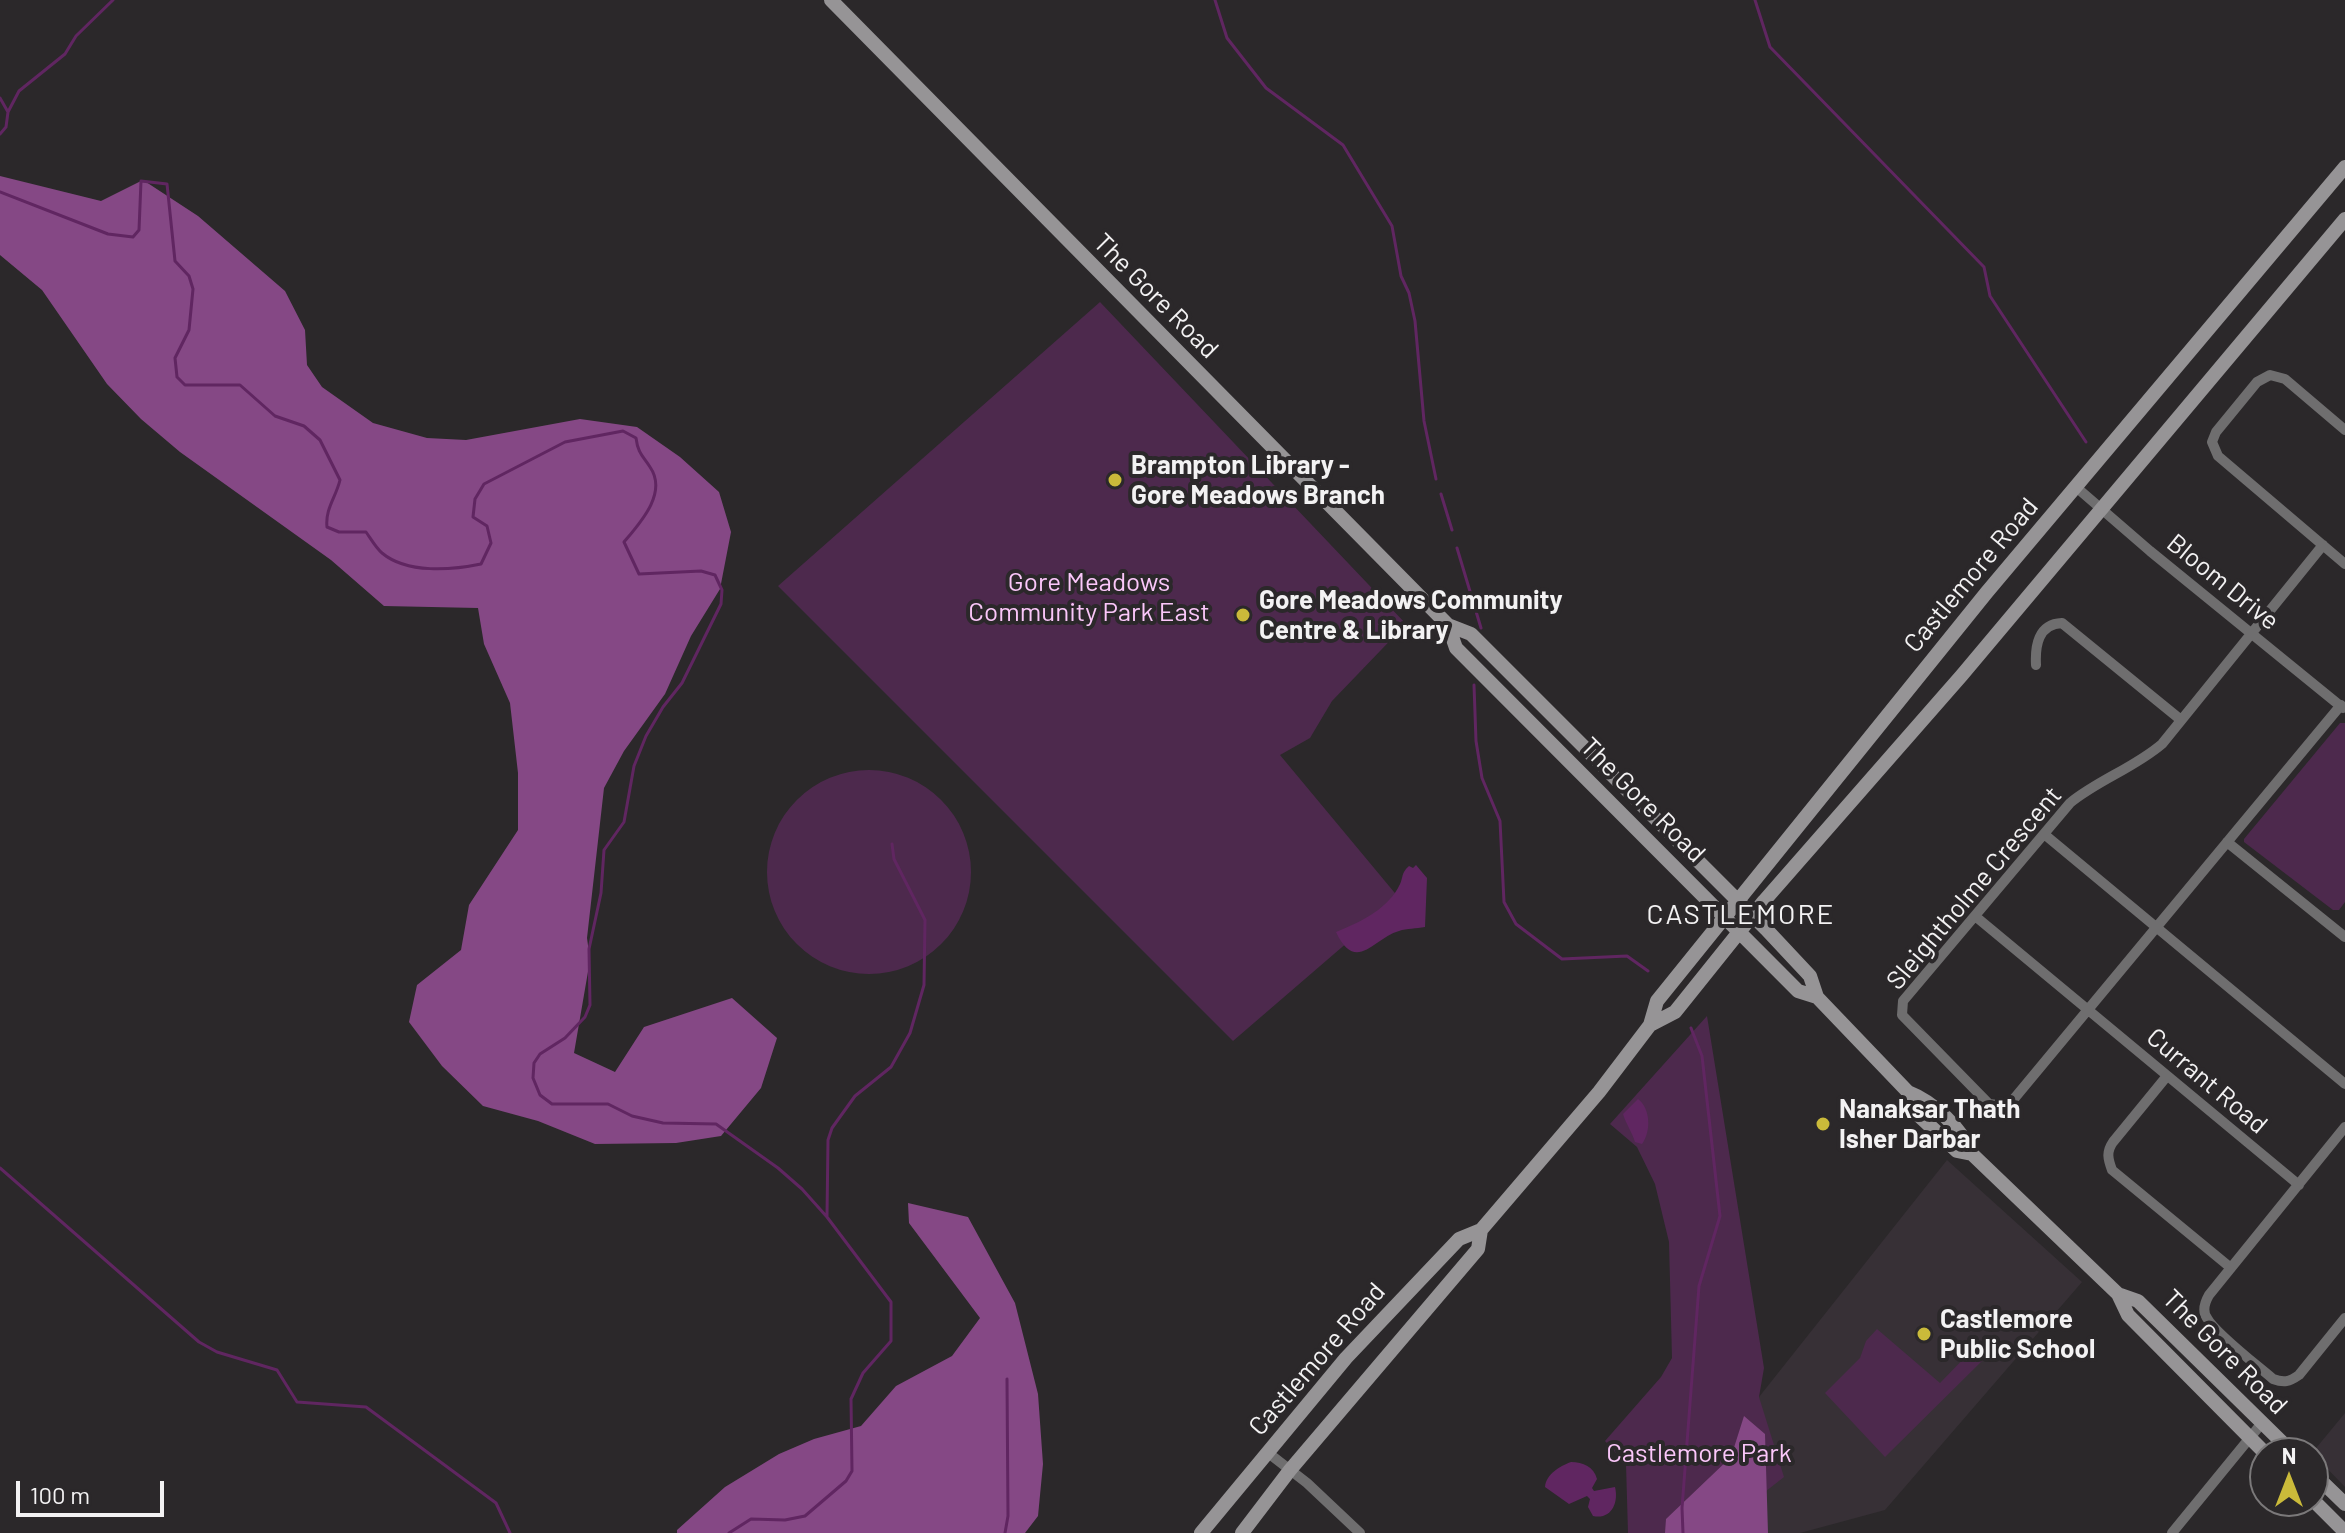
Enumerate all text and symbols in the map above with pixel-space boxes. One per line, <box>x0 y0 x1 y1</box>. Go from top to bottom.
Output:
street label: The Gore Road <box>1087 227 1225 365</box>
place label: Brampton Library - Gore Meadows Branch <box>1131 449 1385 510</box>
marker: Brampton Library - Gore Meadows Branch <box>1106 471 1124 489</box>
street label: Castlemore Road <box>1897 491 2045 659</box>
street label: Bloom Drive <box>2161 527 2285 637</box>
park label: Gore Meadows Community Park East <box>968 566 1210 628</box>
place label: Gore Meadows Community Centre & Library <box>1259 584 1563 646</box>
marker: Gore Meadows Community Centre & Library <box>1234 606 1252 624</box>
street label: The Gore Road <box>1574 731 1712 869</box>
street label: Sleightholme Crescent <box>1880 780 2068 996</box>
district label: CASTLEMORE <box>1646 898 1836 932</box>
street label: Currant Road <box>2140 1021 2274 1141</box>
place label: Nanaksar Thath Isher Darbar <box>1839 1093 2020 1154</box>
marker: Nanaksar Thath Isher Darbar <box>1814 1115 1832 1133</box>
street label: Castlemore Road <box>1242 1276 1392 1442</box>
street label: The Gore Road <box>2156 1283 2294 1421</box>
place label: Castlemore Public School <box>1940 1303 2095 1364</box>
marker: Castlemore Public School <box>1915 1325 1933 1343</box>
park label: Castlemore Park <box>1606 1437 1792 1469</box>
north arrow <box>2249 1437 2329 1517</box>
text: N <box>2282 1442 2296 1468</box>
scale bar <box>20 1465 168 1515</box>
text: 100 m <box>30 1480 90 1509</box>

